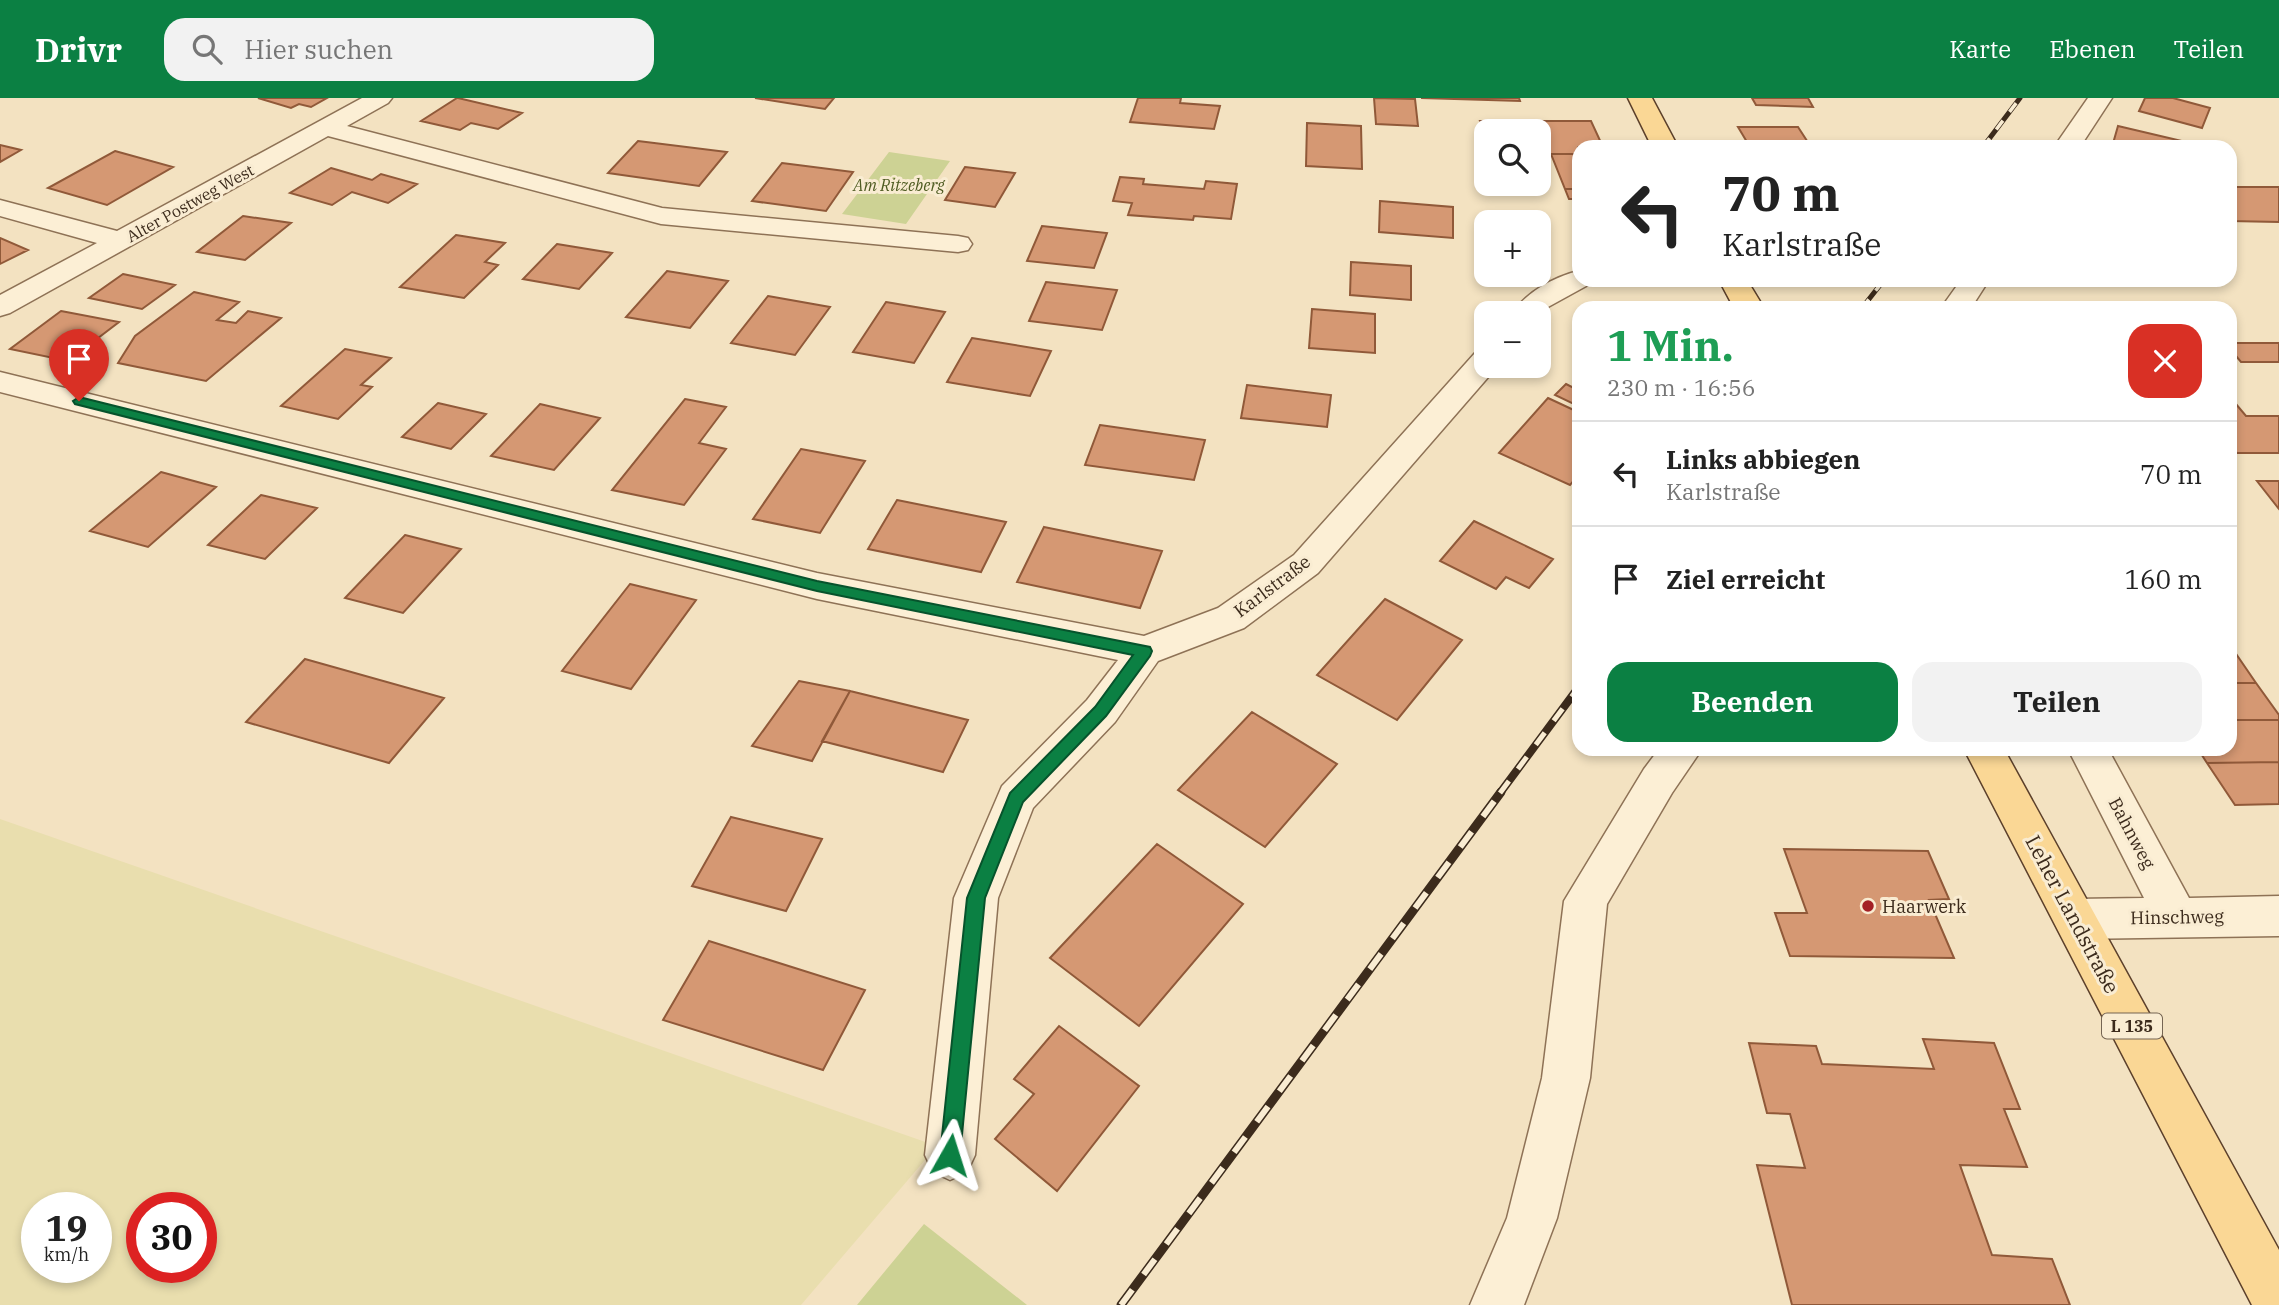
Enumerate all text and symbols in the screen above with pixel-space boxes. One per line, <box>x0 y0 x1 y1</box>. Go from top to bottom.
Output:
search box <box>164 18 654 81</box>
text: Drivr <box>35 28 122 71</box>
icon: search <box>188 30 226 68</box>
text: Hier suchen <box>244 32 393 66</box>
text: Karte <box>1949 33 2011 65</box>
text: Ebenen <box>2049 33 2136 65</box>
text: Teilen <box>2174 33 2244 65</box>
map controls <box>1474 119 1551 378</box>
button: search <box>1474 119 1551 196</box>
street label: Alter Postweg West <box>123 159 258 246</box>
text: 70 m <box>1722 161 1840 224</box>
icon: left <box>1607 168 1698 259</box>
park label: Am Ritzeberg <box>852 175 945 195</box>
button: + <box>1474 210 1551 287</box>
text: Karlstraße <box>1722 223 1881 265</box>
button: − <box>1474 301 1551 378</box>
text: 1 Min. <box>1607 318 1734 373</box>
button: close <box>2128 324 2202 398</box>
pin <box>49 329 109 401</box>
icon: arrive <box>60 340 98 378</box>
text: 230 m · 16:56 <box>1607 372 1756 402</box>
text: Links abbiegen <box>1666 442 1861 476</box>
icon: left <box>1607 455 1645 493</box>
text: 70 m <box>2140 457 2202 491</box>
text: Karlstraße <box>1666 476 1781 506</box>
street label: Karlstraße <box>1229 550 1315 622</box>
icon: arrive <box>1607 560 1645 598</box>
text: Ziel erreicht <box>1666 562 1825 596</box>
text: 160 m <box>2124 562 2202 596</box>
button: Beenden <box>1607 662 1898 742</box>
button: Teilen <box>1912 662 2202 742</box>
street label: Bahnweg <box>2104 793 2160 873</box>
street label: Leher Landstraße <box>2019 830 2127 998</box>
place label: Haarwerk <box>1882 895 1967 918</box>
marker: Haarwerk <box>1860 898 1876 914</box>
street label: Hinschweg <box>2130 905 2224 929</box>
road number: L 135 <box>2102 1014 2162 1038</box>
position arrow <box>913 1118 987 1192</box>
speed limit sign: 30 <box>126 1192 217 1283</box>
text: 19 <box>45 1205 88 1251</box>
text: km/h <box>44 1243 89 1266</box>

